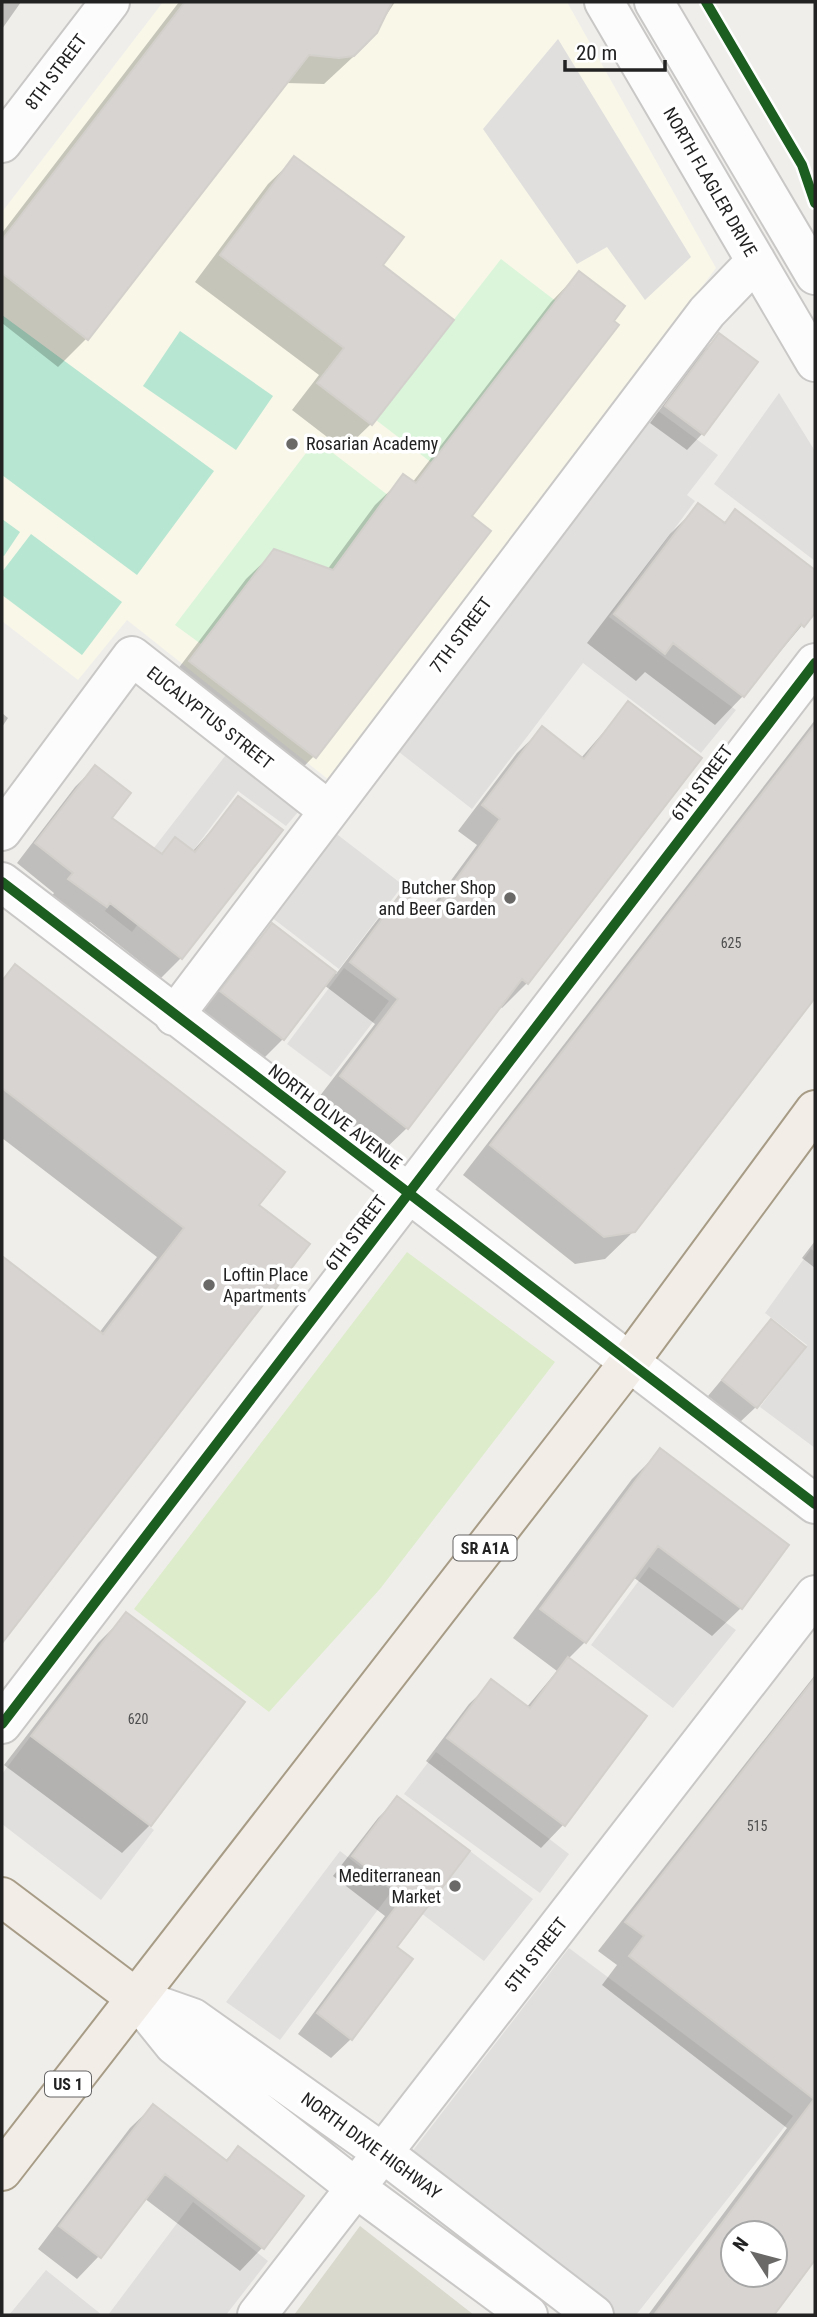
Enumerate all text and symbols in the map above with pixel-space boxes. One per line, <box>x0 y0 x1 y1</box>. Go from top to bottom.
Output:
scale bar <box>565 28 665 72</box>
street label: 8TH STREET <box>20 30 91 114</box>
text: 20 m <box>576 41 617 65</box>
street label: NORTH FLAGLER DRIVE <box>659 104 762 260</box>
place label: Rosarian Academy <box>306 433 439 454</box>
marker: Rosarian Academy <box>284 436 300 452</box>
street label: 7TH STREET <box>425 593 496 677</box>
street label: EUCALYPTUS STREET <box>143 662 278 773</box>
street label: 6TH STREET <box>666 741 737 825</box>
place label: Butcher Shop and Beer Garden <box>379 877 496 919</box>
marker: Butcher Shop and Beer Garden <box>502 890 518 906</box>
house number: 625 <box>721 935 741 951</box>
street label: NORTH OLIVE AVENUE <box>265 1060 406 1174</box>
street label: 6TH STREET <box>320 1191 391 1275</box>
place label: Loftin Place Apartments <box>223 1264 308 1306</box>
marker: Loftin Place Apartments <box>201 1277 217 1293</box>
road number: SR A1A <box>454 1536 516 1560</box>
house number: 620 <box>128 1711 148 1727</box>
house number: 515 <box>747 1818 767 1834</box>
place label: Mediterranean Market <box>338 1865 441 1907</box>
marker: Mediterranean Market <box>447 1878 463 1894</box>
street label: 5TH STREET <box>500 1913 571 1996</box>
road number: US 1 <box>45 2072 91 2096</box>
street label: NORTH DIXIE HIGHWAY <box>297 2088 446 2204</box>
north arrow <box>719 2219 789 2289</box>
text: N <box>728 2233 753 2256</box>

